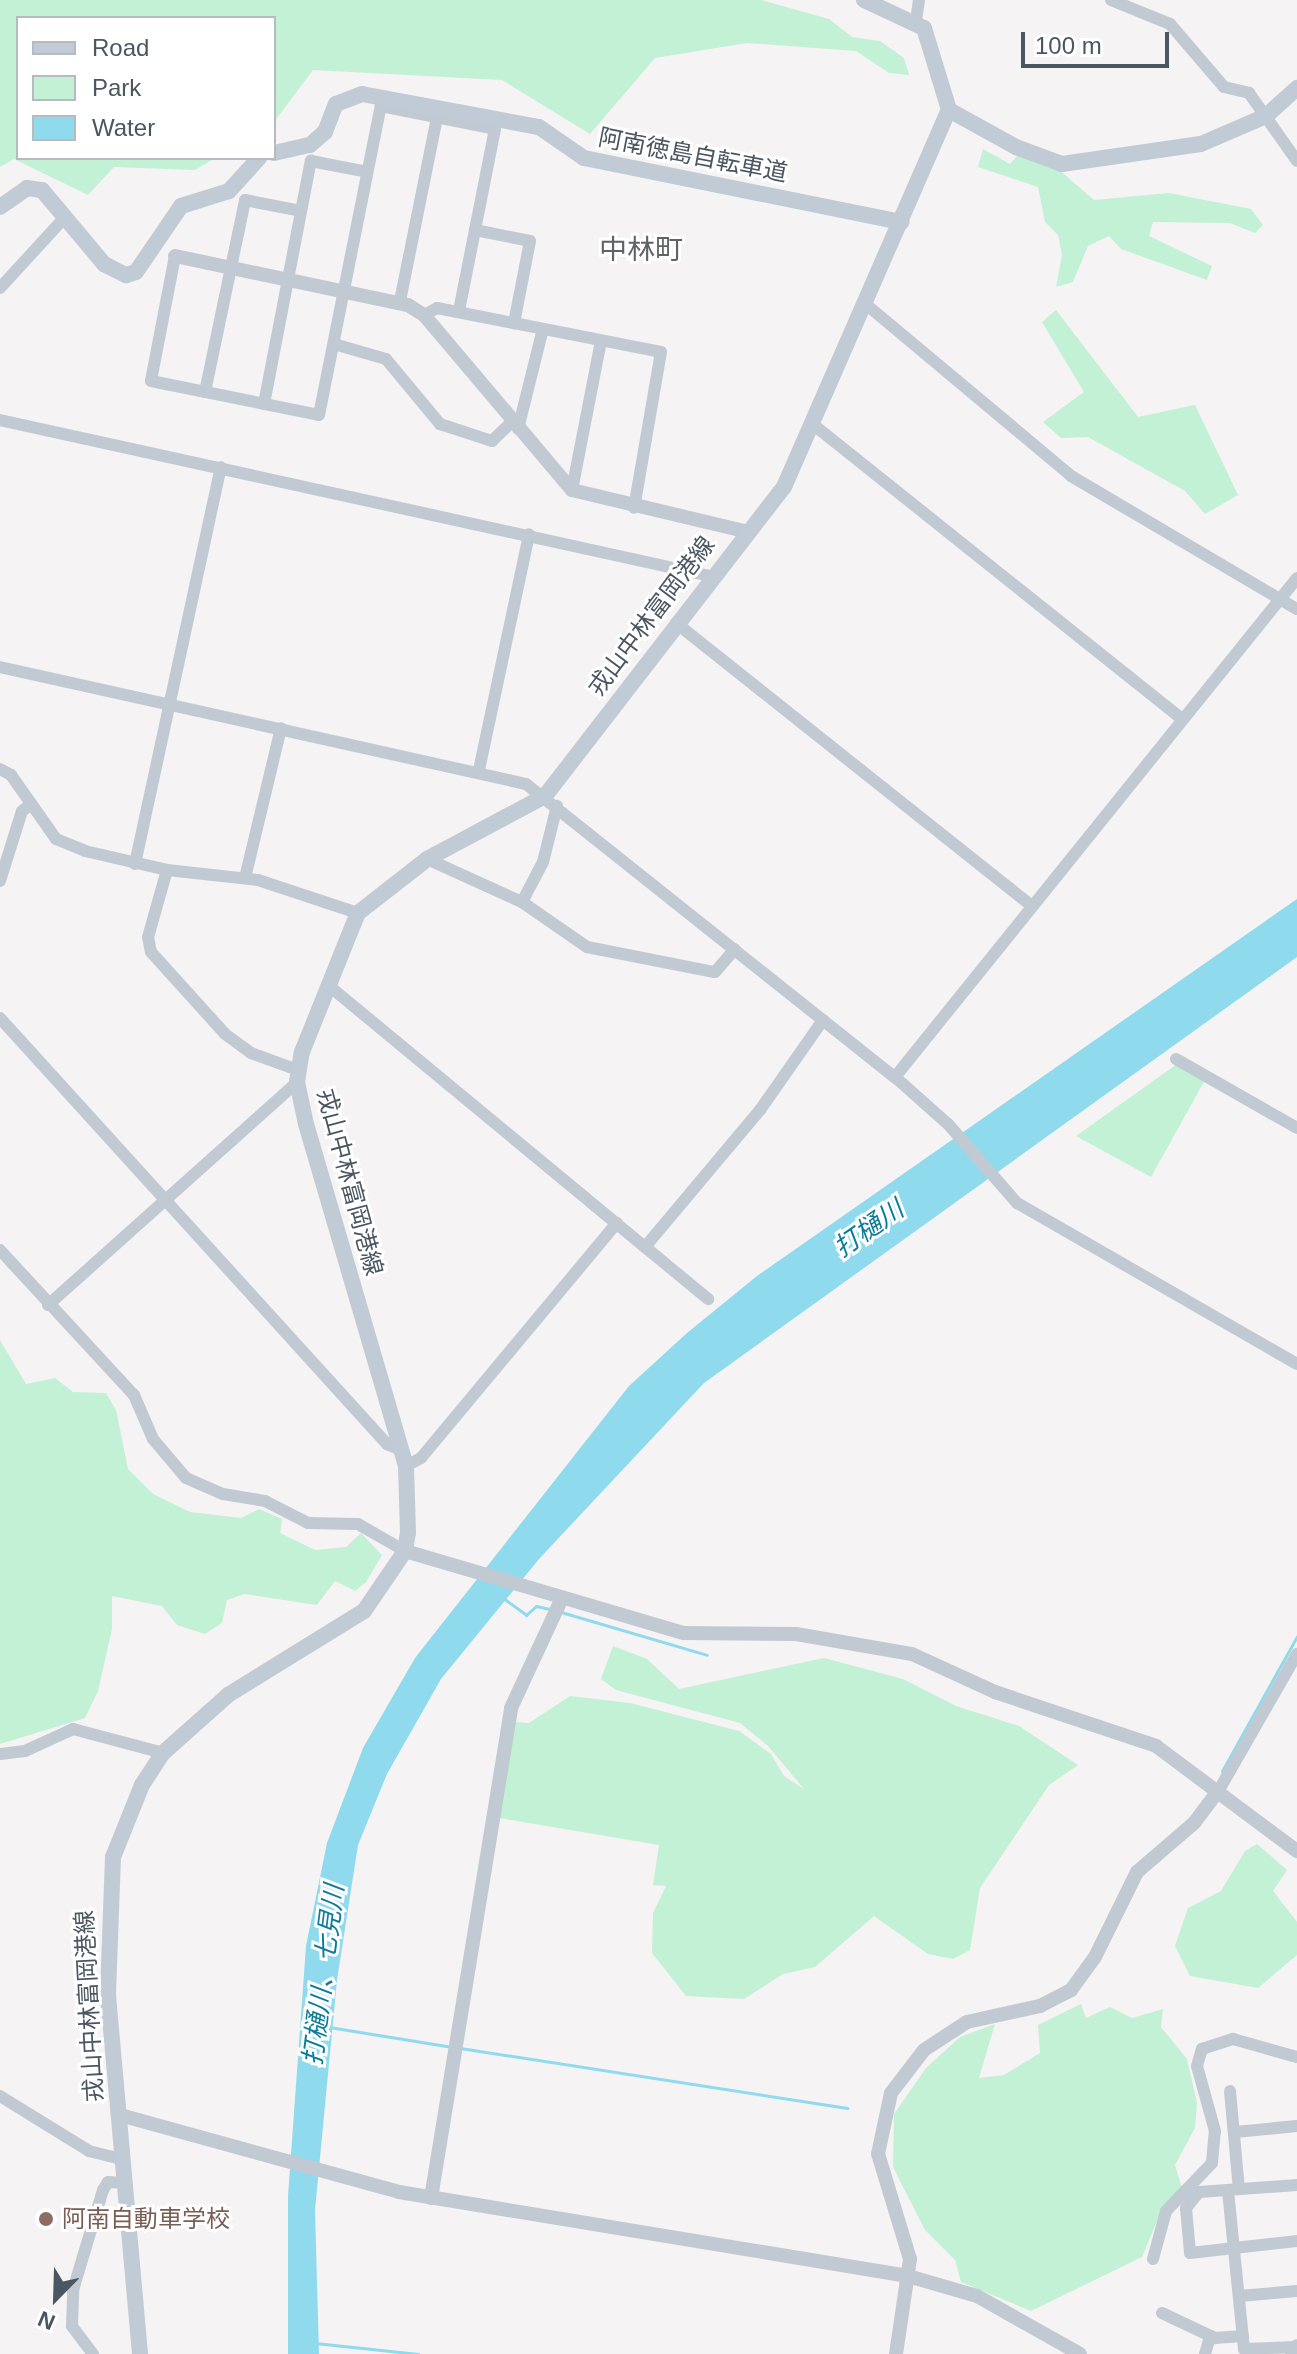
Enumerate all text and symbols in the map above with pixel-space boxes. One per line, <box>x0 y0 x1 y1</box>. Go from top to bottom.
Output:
legend <box>16 16 276 160</box>
scale bar <box>1025 16 1173 66</box>
text: 100 m <box>1035 32 1102 59</box>
text: Road <box>92 34 149 61</box>
text: Park <box>92 74 141 101</box>
text: Water <box>92 114 155 141</box>
street label: 阿南徳島自転車道 <box>596 123 790 187</box>
district label: 中林町 <box>599 233 683 267</box>
street label: 戎山中林富岡港線 <box>582 531 720 701</box>
street label: 戎山中林富岡港線 <box>311 1086 389 1278</box>
water label: 打樋川 <box>828 1194 910 1264</box>
water label: 打樋川、七見川 <box>297 1883 351 2067</box>
street label: 戎山中林富岡港線 <box>70 1909 108 2103</box>
place label: 阿南自動車学校 <box>62 2205 230 2233</box>
marker: 阿南自動車学校 <box>37 2210 55 2228</box>
north arrow <box>16 2258 96 2338</box>
text: N <box>34 2306 59 2335</box>

